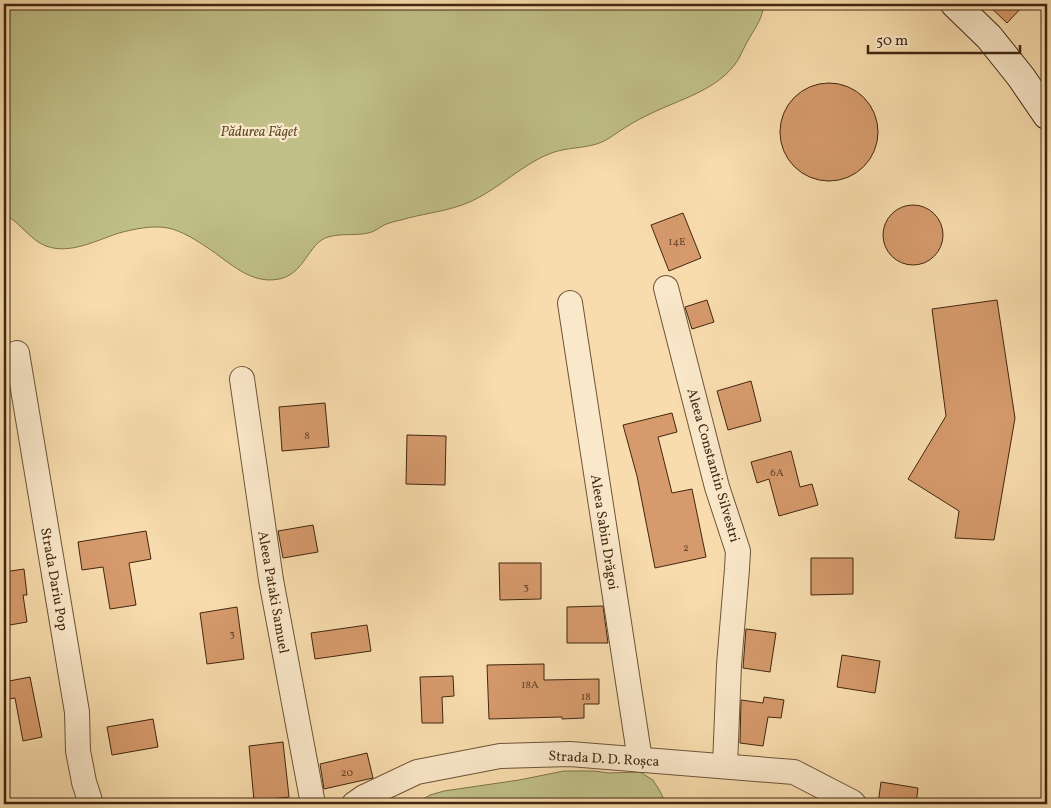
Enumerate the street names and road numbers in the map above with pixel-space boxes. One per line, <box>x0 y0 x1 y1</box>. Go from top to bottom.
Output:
street label: Aleea Constantin Silvestri <box>681 386 744 545</box>
street label: Aleea Sabin Drăgoi <box>585 473 622 591</box>
street label: Strada Dariu Pop <box>35 526 72 632</box>
street label: Aleea Pataki Samuel <box>252 529 293 655</box>
street label: Strada D. D. Roșca <box>548 747 660 772</box>

